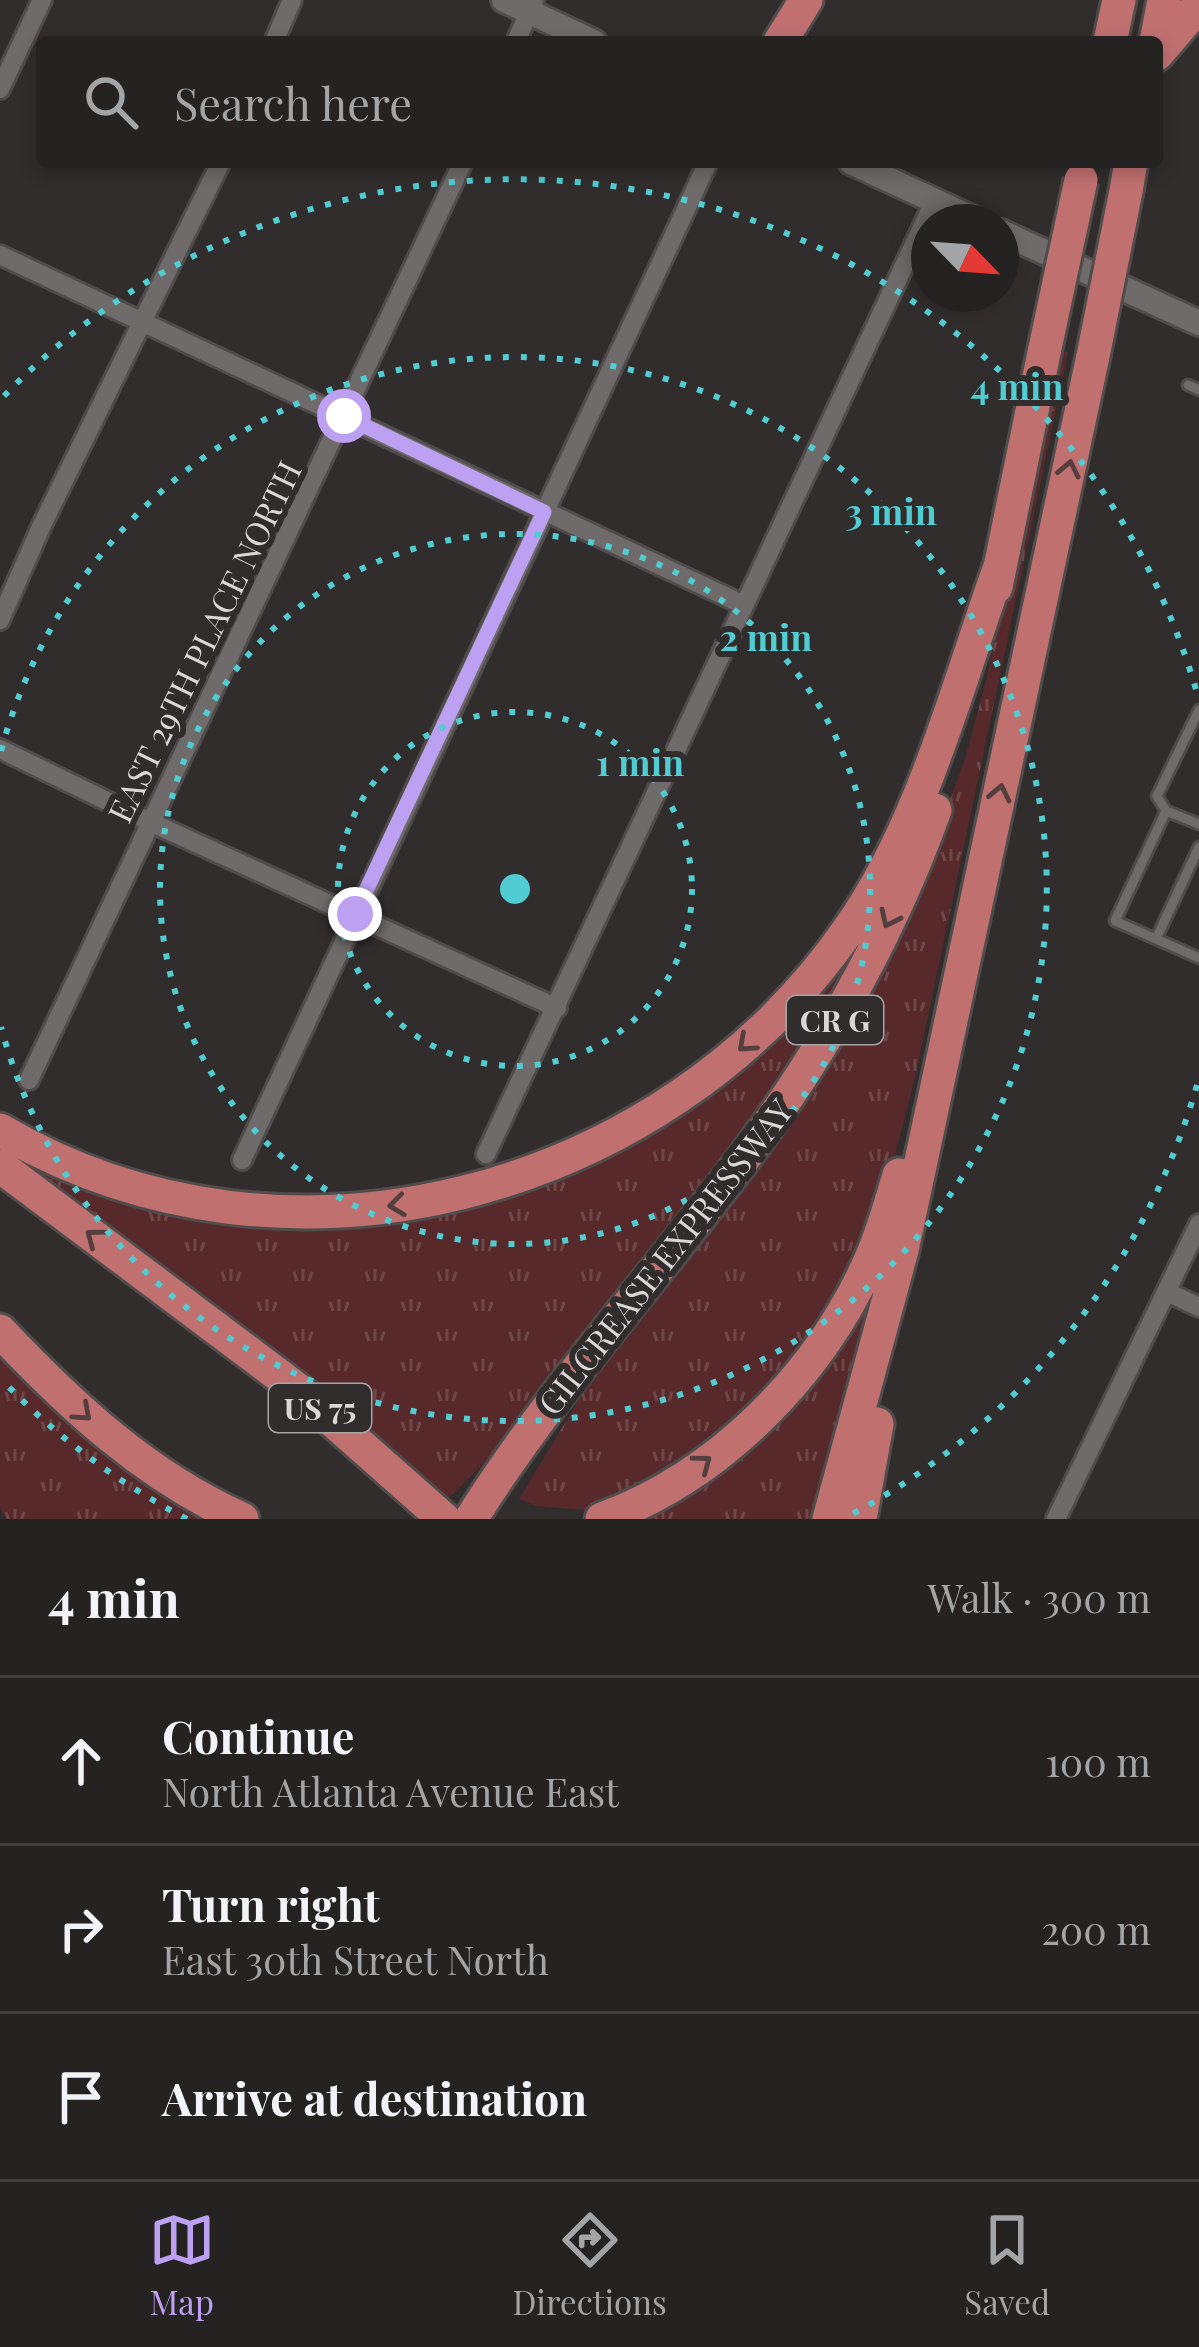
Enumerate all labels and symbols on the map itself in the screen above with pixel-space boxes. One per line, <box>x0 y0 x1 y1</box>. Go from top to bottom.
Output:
north arrow <box>911 204 1019 312</box>
text: 4 min <box>970 361 1064 409</box>
route start <box>317 389 371 443</box>
street label: EAST 29TH PLACE NORTH <box>96 453 310 829</box>
one-way arrow <box>1055 460 1080 480</box>
text: 3 min <box>845 486 937 534</box>
text: 2 min <box>720 612 812 660</box>
text: 1 min <box>596 737 684 785</box>
one-way arrow <box>987 783 1012 803</box>
centre of rings <box>494 868 536 910</box>
route end <box>328 887 382 941</box>
one-way arrow <box>880 907 903 928</box>
road number: CR G <box>787 996 883 1044</box>
one-way arrow <box>738 1030 759 1051</box>
street label: GILCREASE EXPRESSWAY <box>527 1089 801 1423</box>
one-way arrow <box>388 1191 407 1217</box>
one-way arrow <box>86 1229 107 1251</box>
road number: US 75 <box>269 1384 371 1432</box>
one-way arrow <box>70 1399 91 1420</box>
one-way arrow <box>690 1455 712 1477</box>

